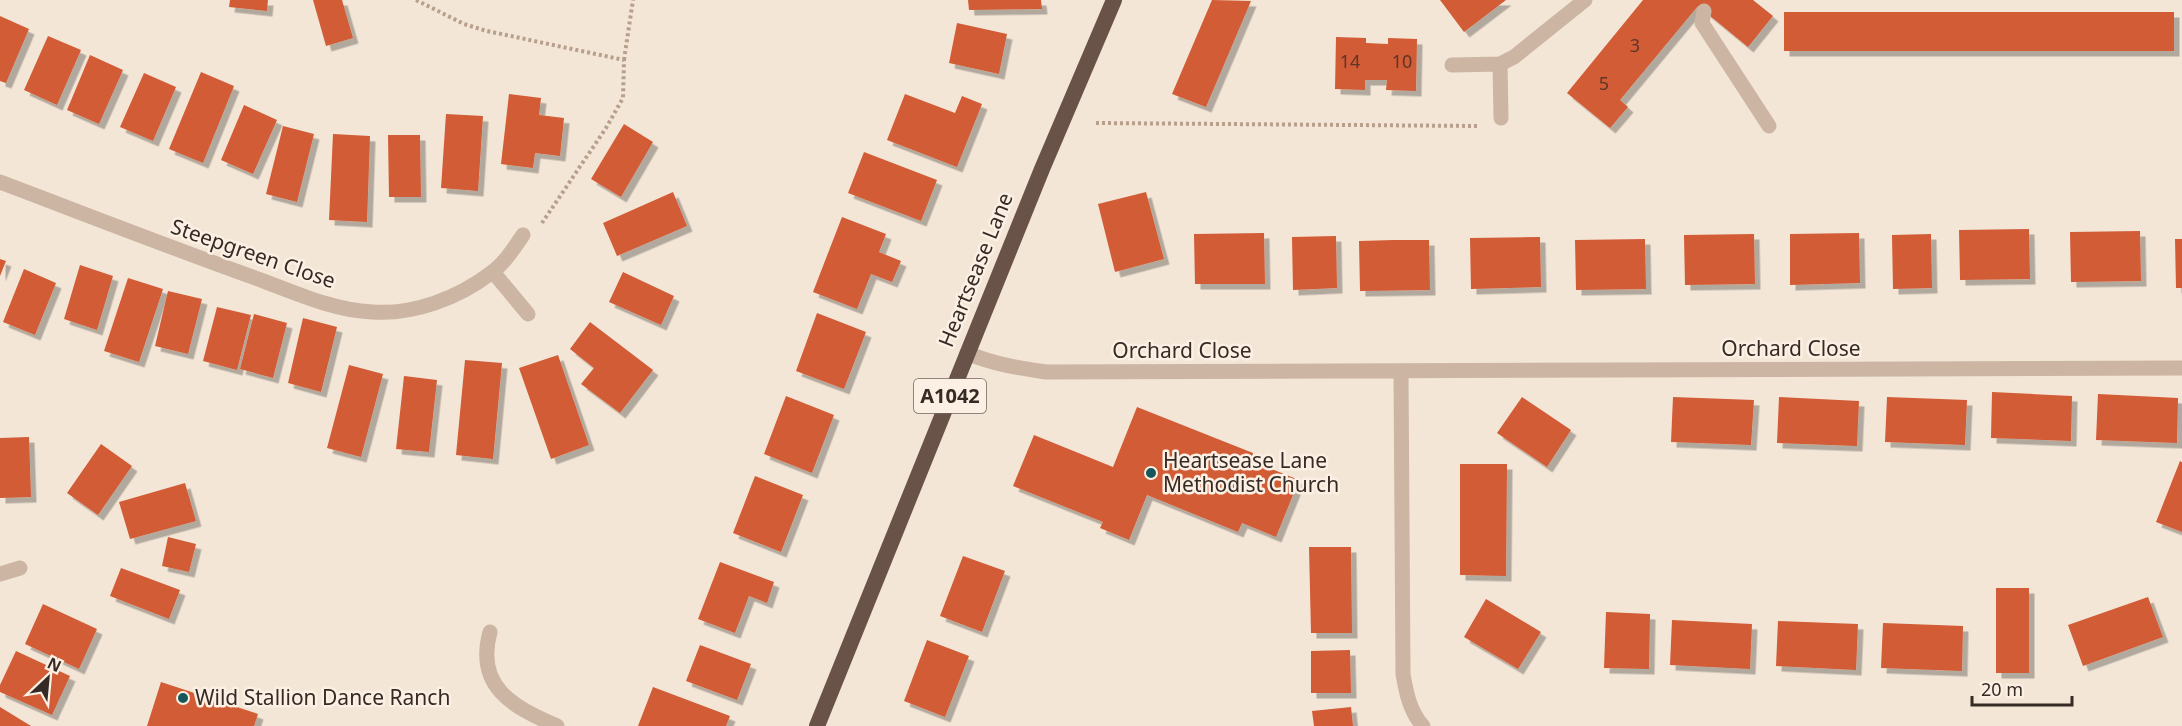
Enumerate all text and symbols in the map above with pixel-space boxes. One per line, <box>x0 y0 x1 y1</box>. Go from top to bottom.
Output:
house number: 3 <box>1630 33 1640 57</box>
house number: 14 <box>1340 49 1360 73</box>
house number: 10 <box>1392 49 1412 73</box>
house number: 5 <box>1599 71 1609 95</box>
street label: Heartsease Lane <box>931 188 1019 351</box>
street label: Steepgreen Close <box>167 212 339 294</box>
street label: Orchard Close <box>1721 334 1861 362</box>
street label: Orchard Close <box>1112 336 1252 364</box>
road number: A1042 <box>914 379 986 413</box>
place label: Heartsease Lane Methodist Church <box>1163 446 1339 498</box>
marker: Heartsease Lane Methodist Church <box>1144 466 1158 480</box>
north arrow <box>18 648 78 708</box>
text: N <box>44 652 65 677</box>
scale bar <box>1972 669 2072 707</box>
text: 20 m <box>1981 677 2023 701</box>
place label: Wild Stallion Dance Ranch <box>195 683 450 711</box>
marker: Wild Stallion Dance Ranch <box>176 691 190 705</box>

